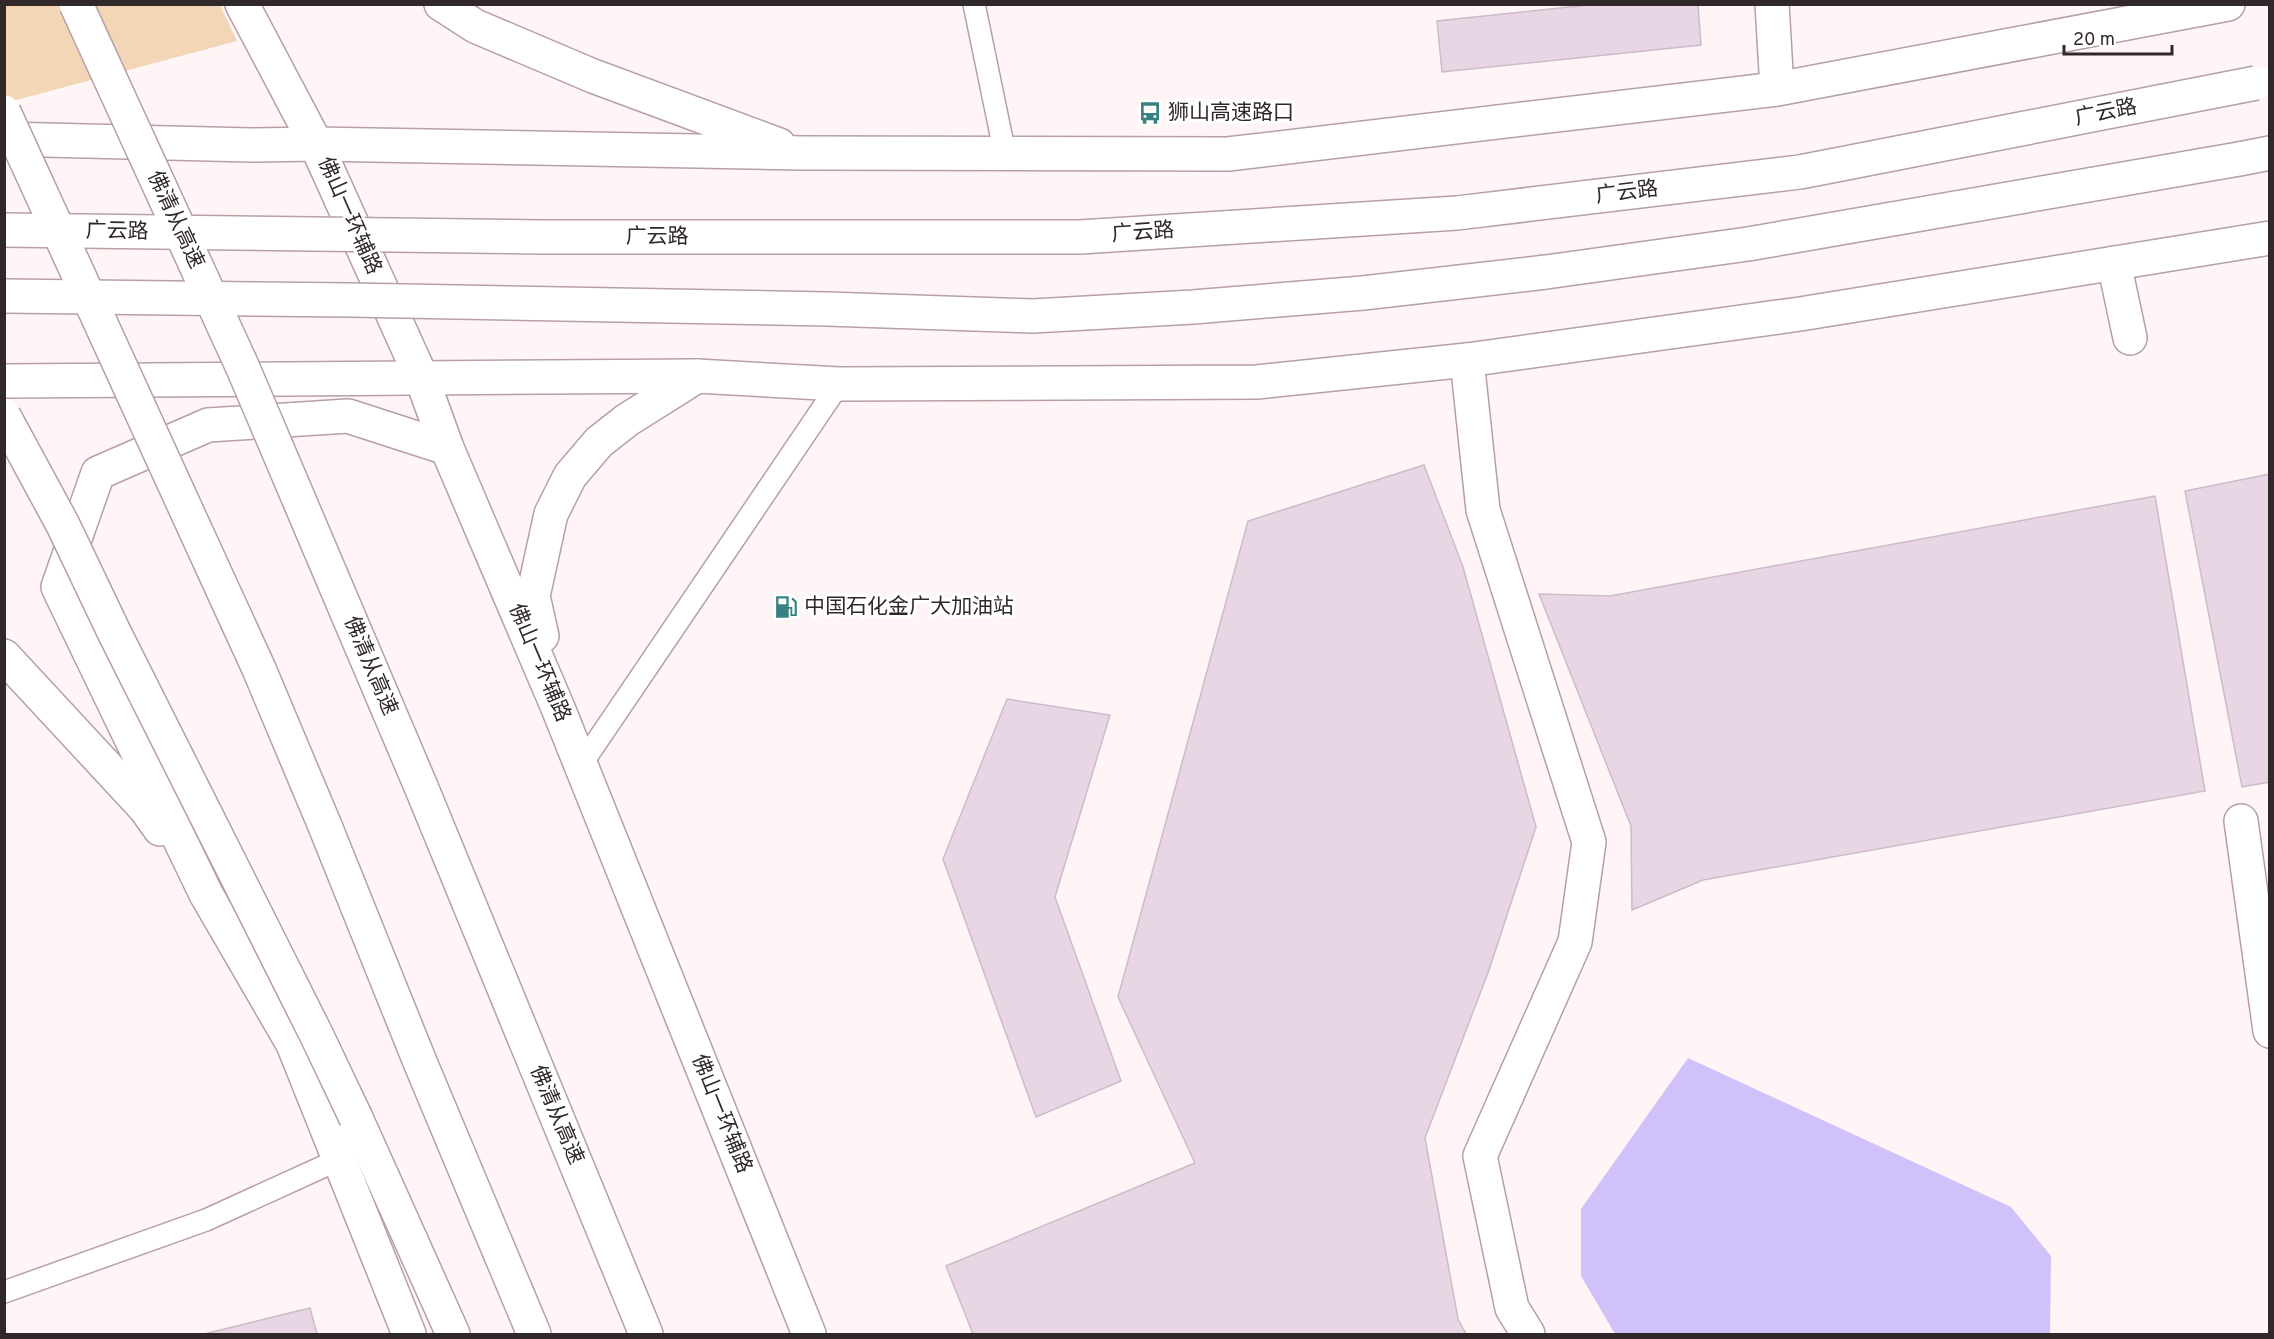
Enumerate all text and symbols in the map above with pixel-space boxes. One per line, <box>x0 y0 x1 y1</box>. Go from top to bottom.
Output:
scale bar <box>2064 18 2172 56</box>
text: 20 m <box>2073 29 2115 52</box>
street label: 广云路 <box>2073 94 2139 132</box>
bus stop icon: 狮山高速路口 <box>1137 100 1163 126</box>
place label: 狮山高速路口 <box>1168 100 1294 127</box>
street label: 佛山一环辅路 <box>311 153 387 279</box>
street label: 佛清从高速 <box>141 167 209 273</box>
street label: 广云路 <box>1594 176 1660 210</box>
street label: 广云路 <box>1111 217 1175 249</box>
street label: 广云路 <box>85 218 149 246</box>
street label: 广云路 <box>626 224 689 251</box>
fuel station icon: 中国石化金广大加油站 <box>773 594 799 620</box>
place label: 中国石化金广大加油站 <box>804 594 1014 621</box>
street label: 佛山一环辅路 <box>502 600 576 726</box>
street label: 佛清从高速 <box>337 612 403 720</box>
street label: 佛山一环辅路 <box>685 1051 757 1177</box>
street label: 佛清从高速 <box>523 1061 589 1169</box>

